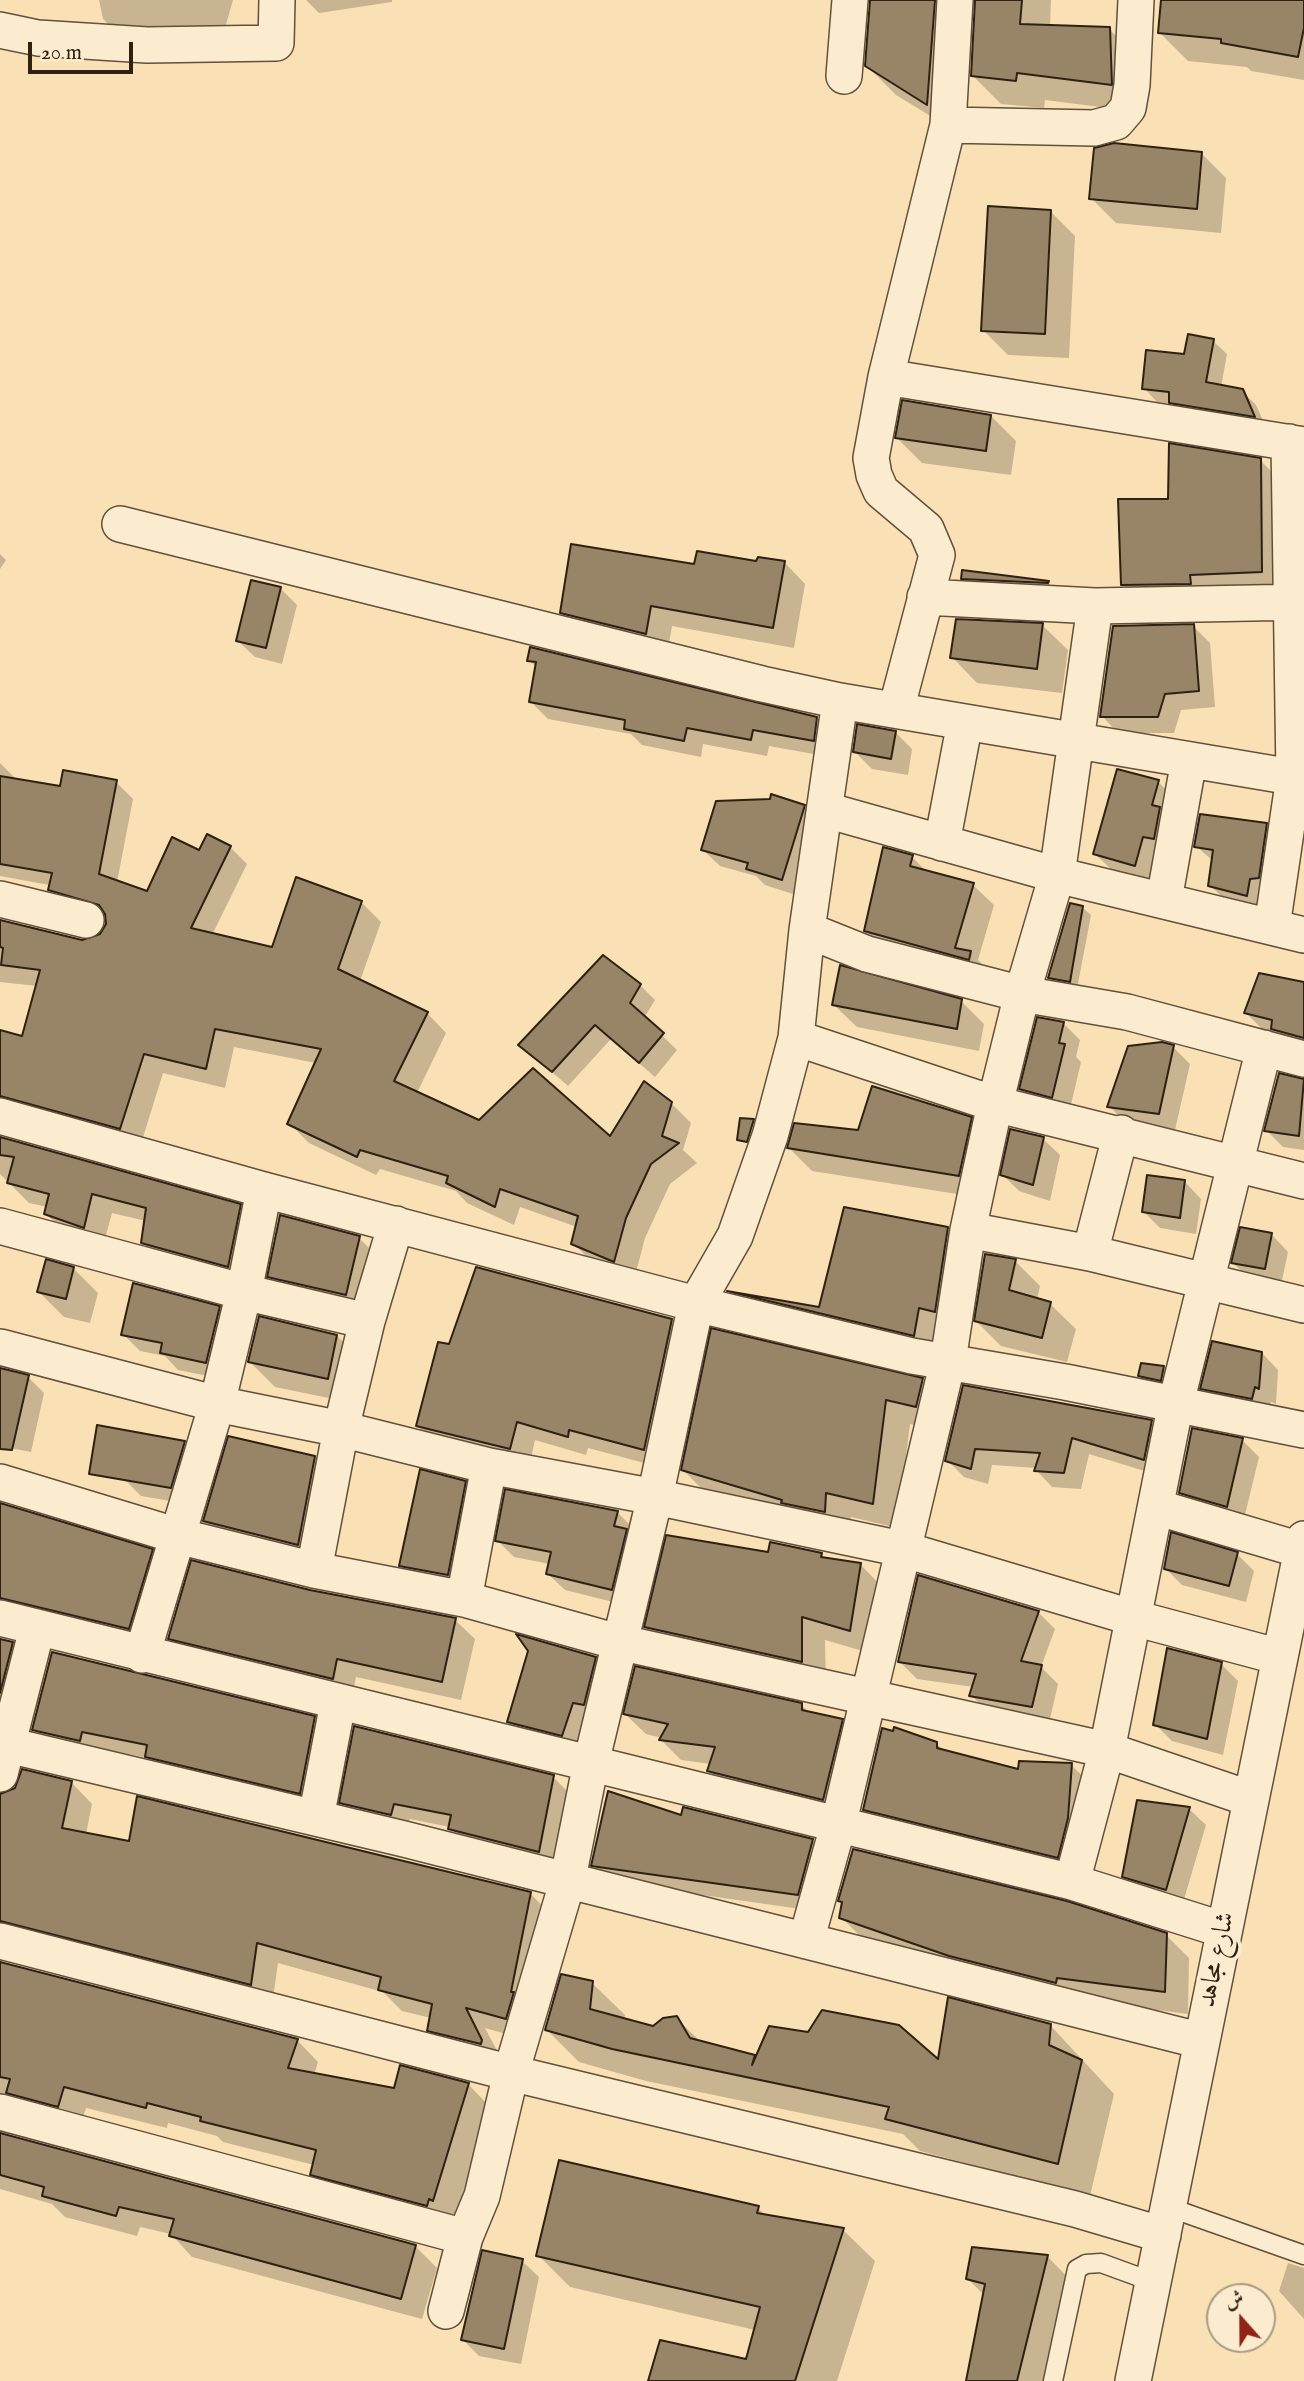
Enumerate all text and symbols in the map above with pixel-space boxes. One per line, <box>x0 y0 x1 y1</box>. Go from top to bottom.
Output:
scale bar <box>32 28 136 72</box>
text: 20 m <box>41 40 82 67</box>
street label: شارع مجاهد <box>1193 1910 1243 2010</box>
north arrow <box>1206 2283 1276 2353</box>
text: ش <box>1221 2286 1247 2315</box>

